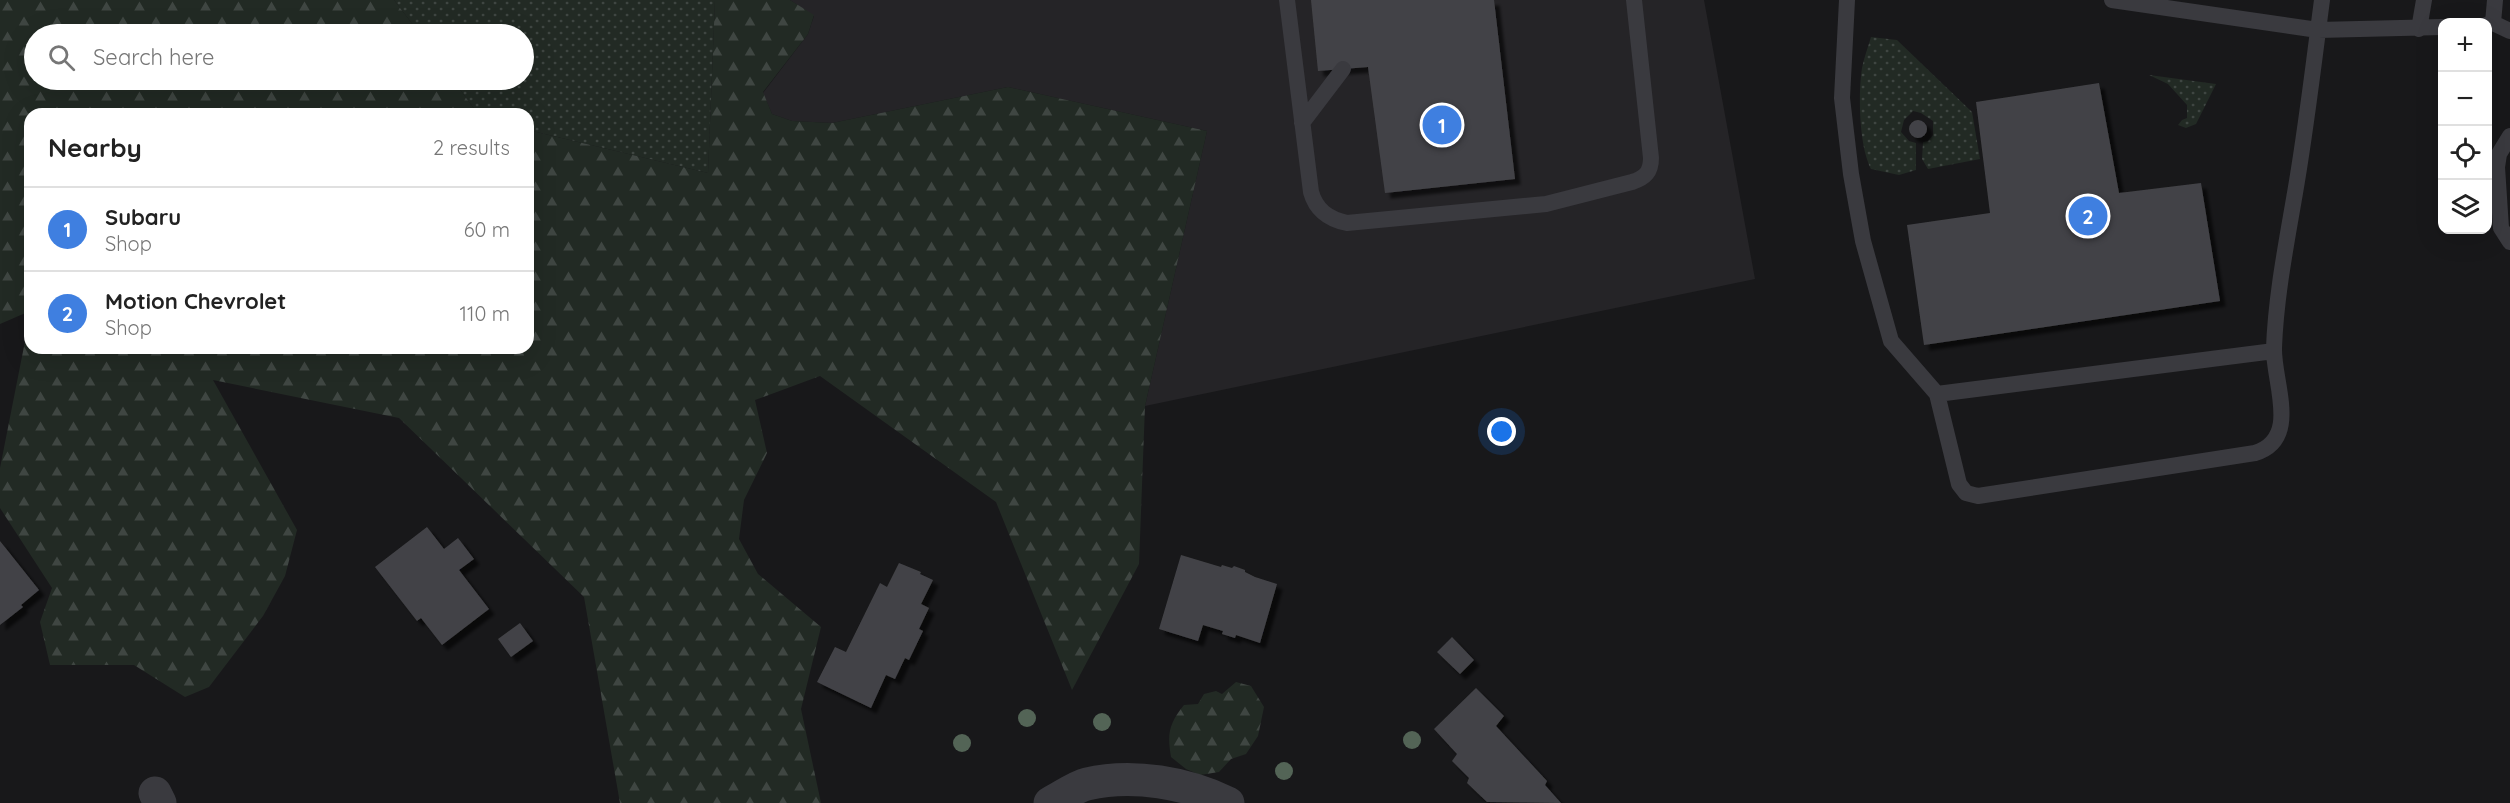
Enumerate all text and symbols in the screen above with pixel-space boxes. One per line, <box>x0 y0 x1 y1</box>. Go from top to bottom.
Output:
map controls <box>2438 18 2492 234</box>
button: + <box>2438 18 2492 72</box>
search box <box>24 24 534 90</box>
icon: search <box>45 41 78 74</box>
text: Search here <box>93 43 214 71</box>
button: − <box>2438 72 2492 126</box>
pin: 1 <box>1422 102 1462 148</box>
button: locate <box>2438 126 2492 180</box>
text: Nearby <box>48 131 142 164</box>
text: 2 results <box>433 135 510 160</box>
button: layers <box>2438 180 2492 234</box>
pin: 2 <box>2068 194 2108 238</box>
text: Subaru <box>105 203 181 231</box>
text: 1 <box>64 217 71 242</box>
text: 60 m <box>464 217 510 242</box>
text: Shop <box>105 231 152 256</box>
text: Motion Chevrolet <box>105 287 286 315</box>
text: 2 <box>62 301 73 326</box>
text: 110 m <box>460 301 510 326</box>
text: Shop <box>105 315 152 340</box>
your location <box>1487 417 1516 446</box>

